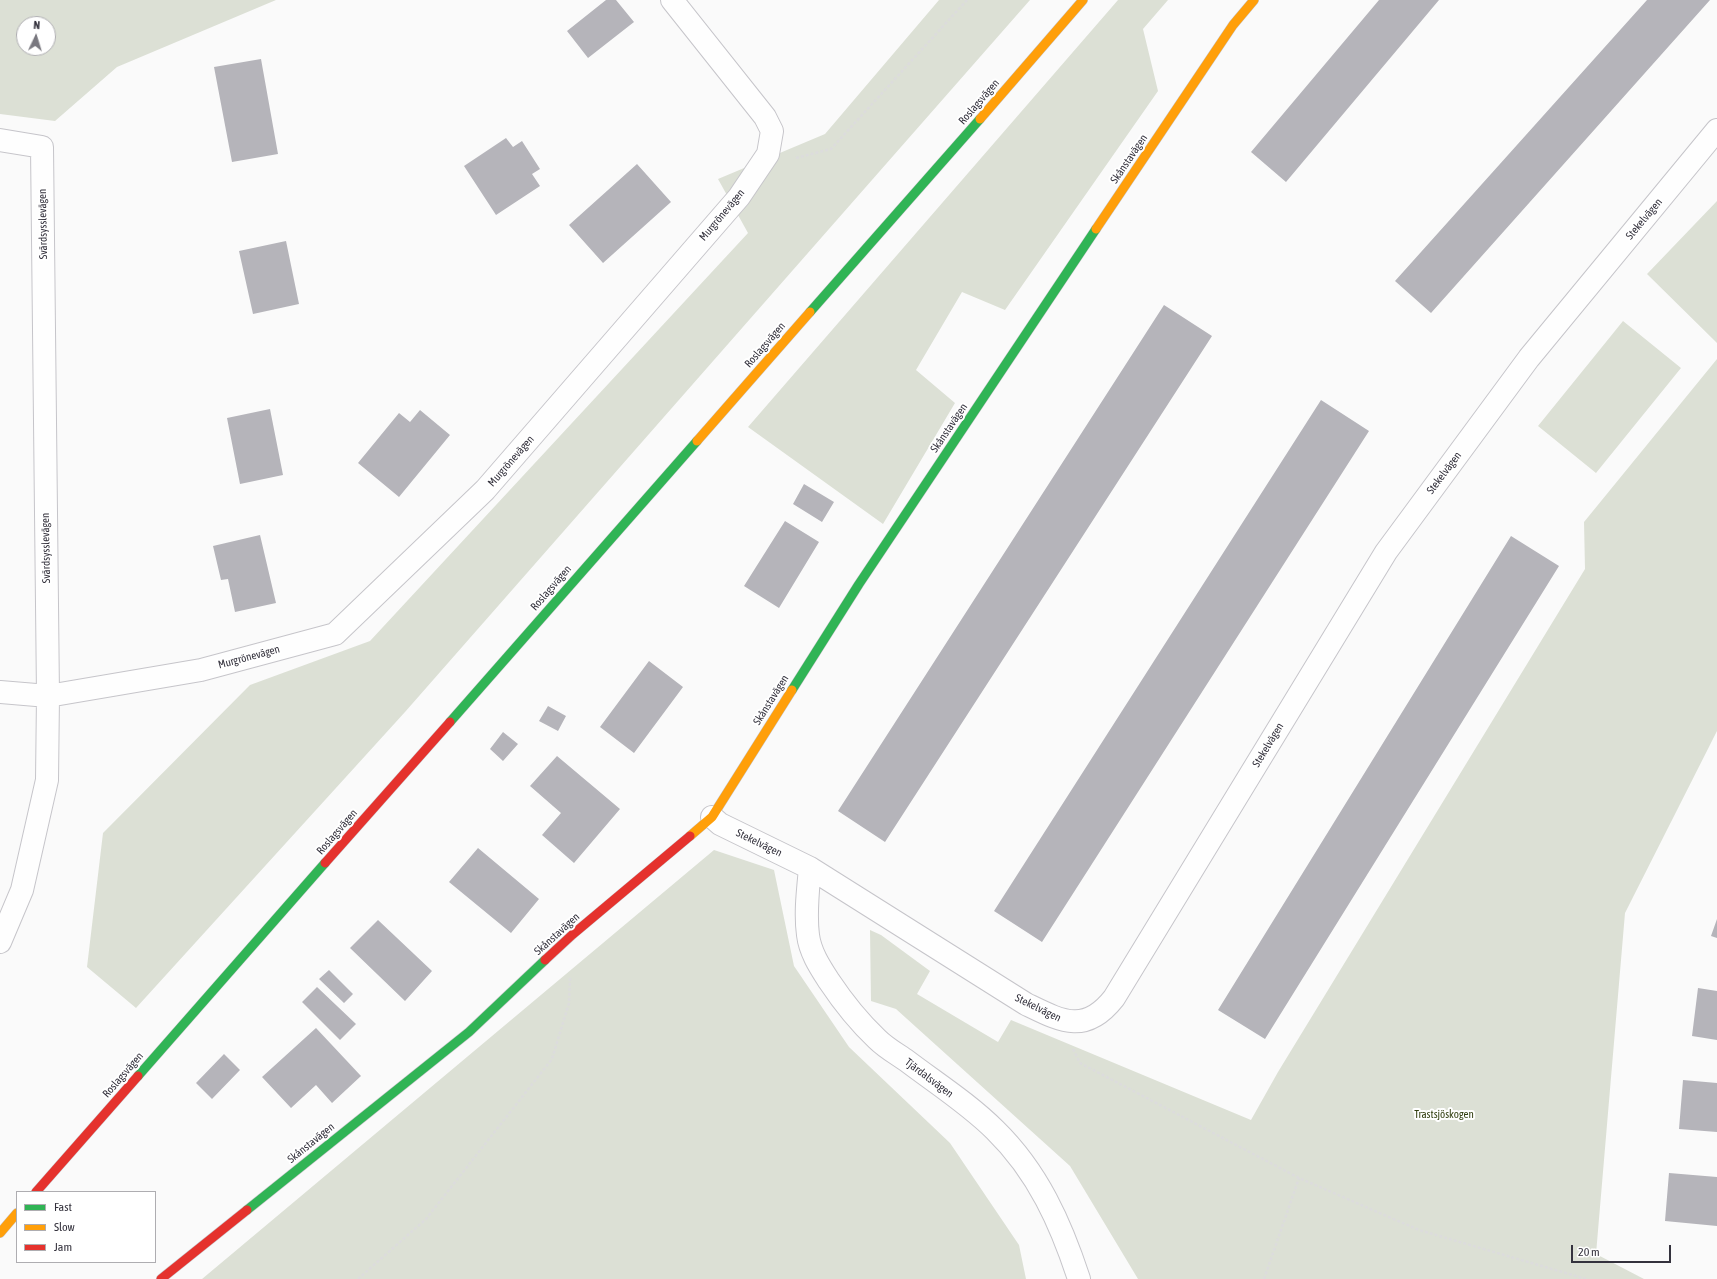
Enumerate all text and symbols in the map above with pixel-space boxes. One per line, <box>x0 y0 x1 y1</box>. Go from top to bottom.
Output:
north arrow <box>16 16 56 56</box>
text: N <box>33 19 40 31</box>
street label: Roslagsvägen <box>956 77 1002 127</box>
street label: Skånstavägen <box>1108 132 1150 186</box>
street label: Murgrönevägen <box>697 186 747 244</box>
street label: Svärdsysslevägen <box>36 189 50 259</box>
street label: Stekelvägen <box>1623 196 1665 242</box>
street label: Roslagsvägen <box>742 320 788 370</box>
street label: Skånstavägen <box>928 401 970 455</box>
street label: Murgrönevägen <box>485 433 537 489</box>
street label: Stekelvägen <box>1424 449 1464 497</box>
street label: Svärdsysslevägen <box>39 513 53 583</box>
street label: Roslagsvägen <box>528 563 574 613</box>
street label: Murgrönevägen <box>217 642 281 672</box>
street label: Skånstavägen <box>750 673 792 727</box>
street label: Stekelvägen <box>1250 720 1286 770</box>
street label: Roslagsvägen <box>314 807 360 857</box>
street label: Stekelvägen <box>734 826 784 860</box>
street label: Skånstavägen <box>532 910 582 958</box>
street label: Stekelvägen <box>1013 991 1063 1025</box>
street label: Roslagsvägen <box>100 1050 146 1100</box>
street label: Tjärdalsvägen <box>902 1056 956 1100</box>
park label: Trastsjöskogen <box>1414 1108 1474 1122</box>
street label: Skånstavägen <box>285 1120 337 1166</box>
legend <box>16 1191 156 1263</box>
text: Fast <box>54 1200 72 1214</box>
text: Slow <box>54 1220 75 1234</box>
scale bar <box>1573 1237 1673 1263</box>
text: Jam <box>54 1240 72 1254</box>
text: 20 m <box>1578 1245 1600 1259</box>

